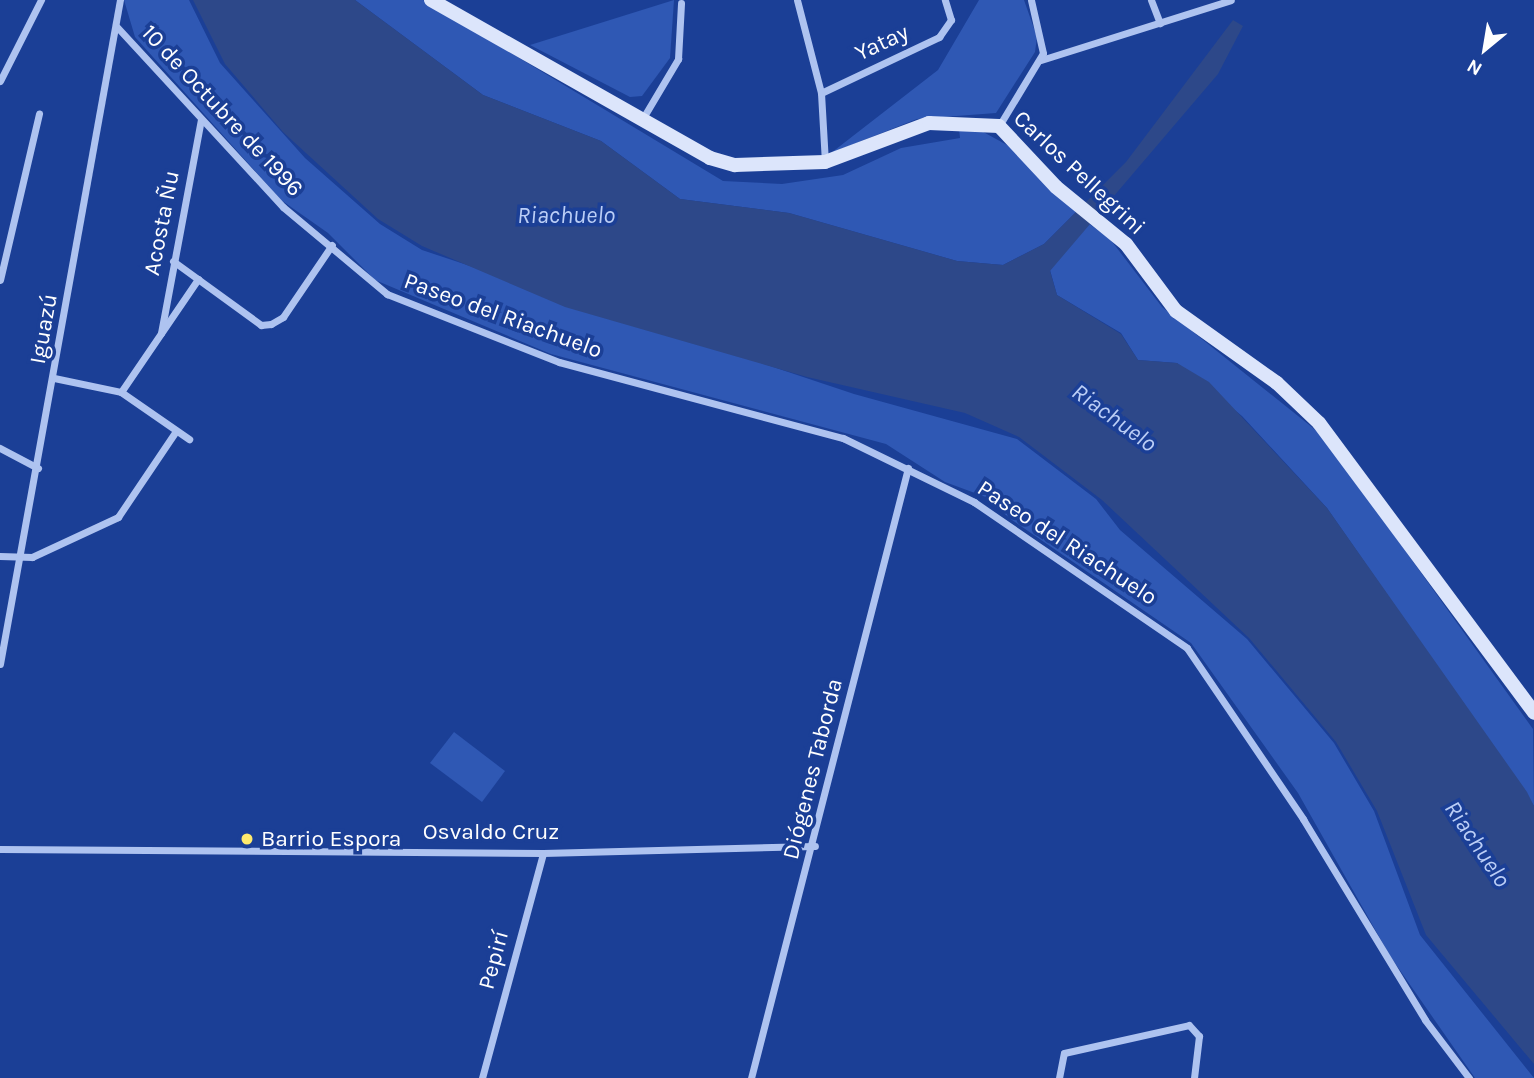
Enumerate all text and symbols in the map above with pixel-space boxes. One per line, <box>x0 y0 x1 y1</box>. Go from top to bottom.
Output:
north arrow <box>1450 14 1520 84</box>
street label: Yatay <box>851 19 913 67</box>
street label: 10 de Octubre de 1996 <box>135 20 309 202</box>
text: N <box>1463 54 1486 80</box>
street label: Carlos Pellegrini <box>1008 105 1150 241</box>
street label: Acosta Ñu <box>138 168 186 278</box>
water label: Riachuelo <box>517 202 615 230</box>
street label: Paseo del Riachuelo <box>400 267 606 365</box>
street label: Iguazú <box>24 292 64 366</box>
water label: Riachuelo <box>1066 378 1162 458</box>
street label: Paseo del Riachuelo <box>972 475 1162 611</box>
street label: Diógenes Taborda <box>777 676 849 862</box>
water label: Riachuelo <box>1438 795 1516 893</box>
street label: Osvaldo Cruz <box>423 818 559 846</box>
place label: Barrio Espora <box>261 825 401 853</box>
marker: Barrio Espora <box>239 831 255 847</box>
street label: Pepirí <box>473 927 515 993</box>

